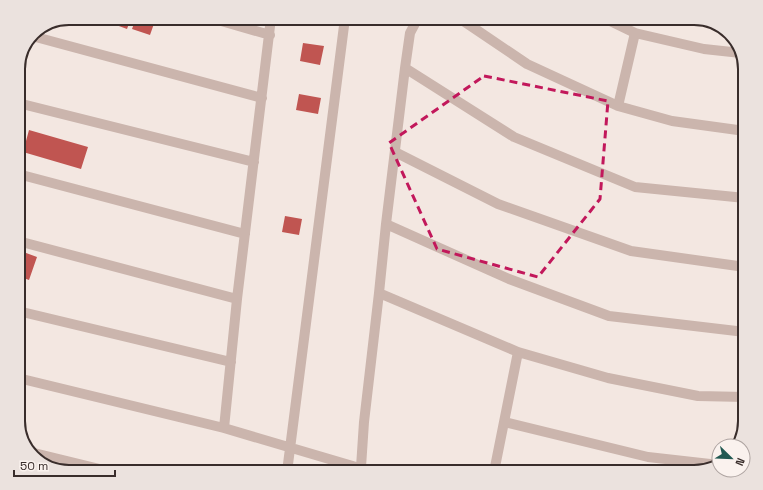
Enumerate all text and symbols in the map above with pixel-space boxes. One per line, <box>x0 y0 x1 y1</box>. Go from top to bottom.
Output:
north arrow <box>711 438 751 478</box>
scale bar <box>14 452 115 478</box>
text: N <box>732 456 748 468</box>
text: 50 m <box>20 458 48 474</box>

